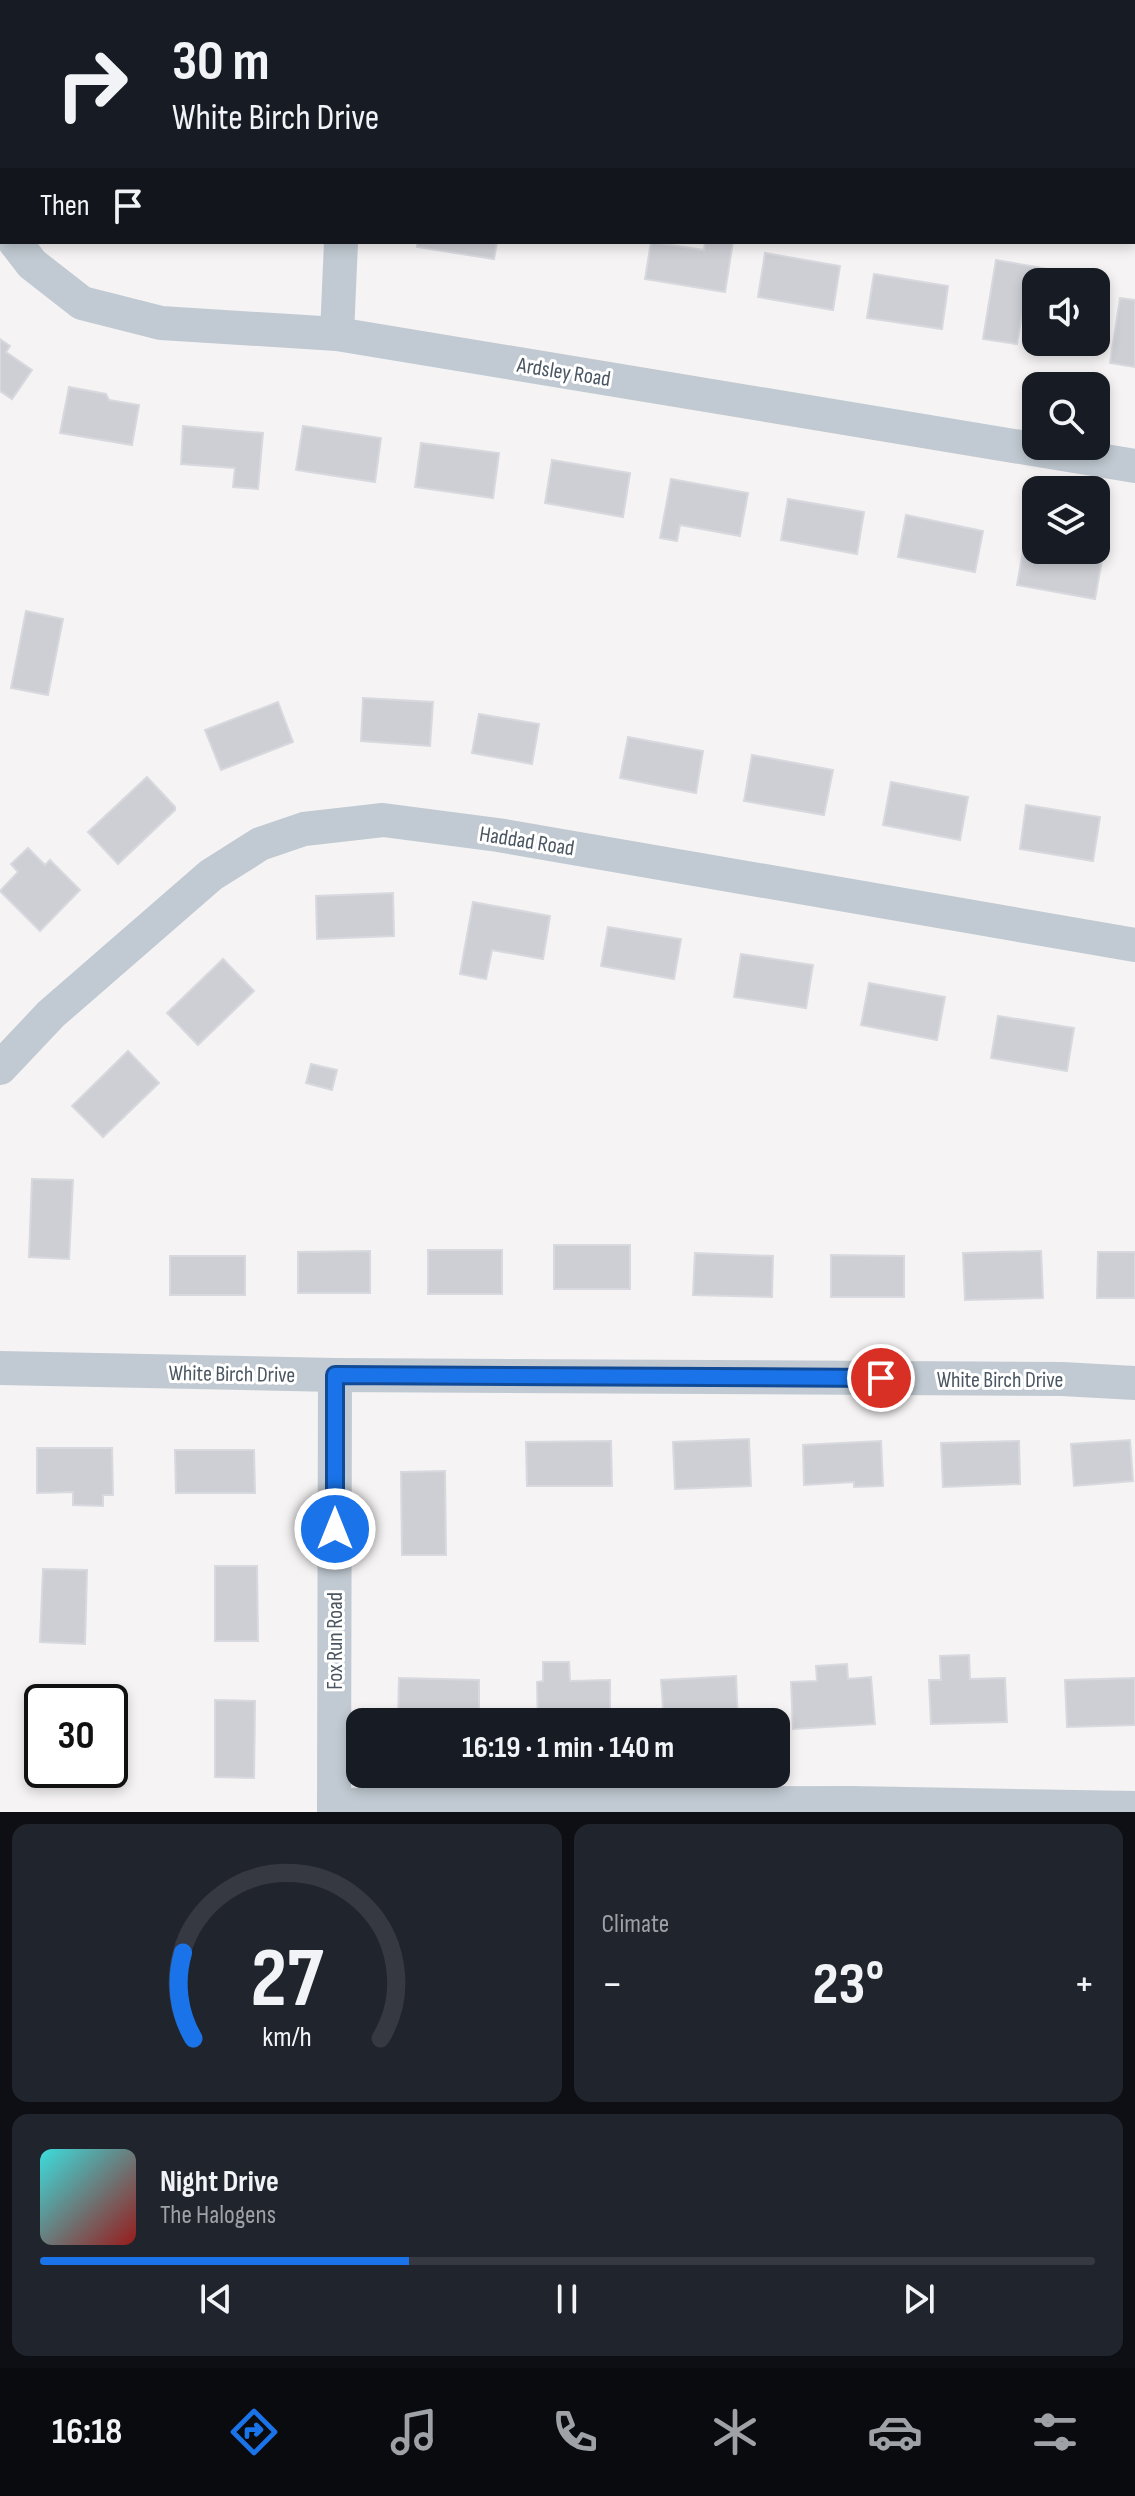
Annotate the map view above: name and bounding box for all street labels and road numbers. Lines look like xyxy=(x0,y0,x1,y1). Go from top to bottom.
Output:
street label: Ardsley Road xyxy=(514,352,612,393)
street label: Haddad Road xyxy=(477,821,576,862)
street label: White Birch Drive xyxy=(168,1360,296,1389)
street label: White Birch Drive xyxy=(937,1367,1063,1394)
street label: Fox Run Road xyxy=(322,1592,349,1690)

